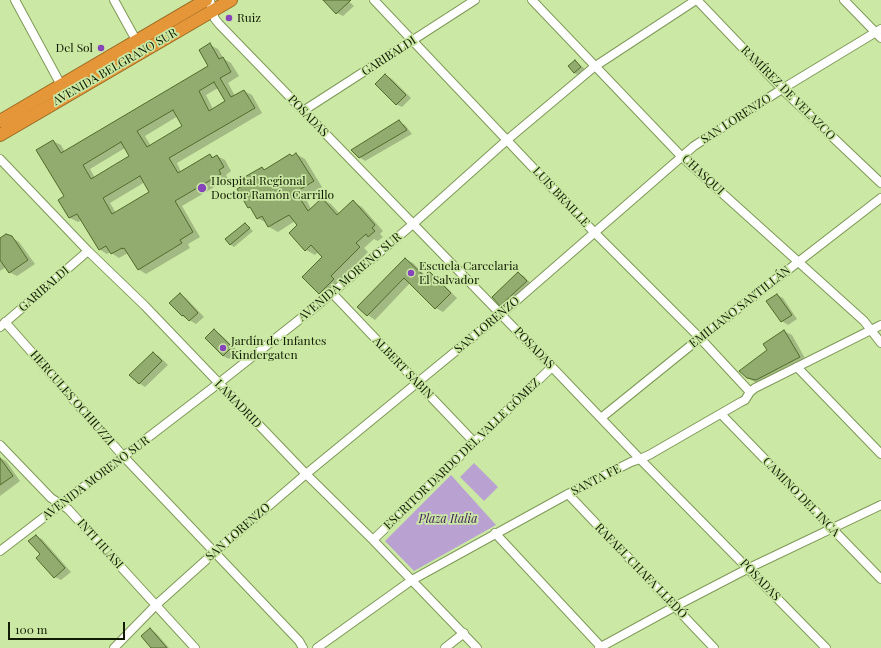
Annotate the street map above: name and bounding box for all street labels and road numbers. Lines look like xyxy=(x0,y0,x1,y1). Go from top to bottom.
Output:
street label: AVENIDA BELGRANO SUR xyxy=(50,25,180,109)
street label: GARIBALDI xyxy=(359,33,419,79)
street label: RAMÍREZ DE VELAZCO xyxy=(738,43,838,143)
street label: SAN LORENZO xyxy=(698,91,774,147)
street label: POSADAS xyxy=(285,92,331,140)
street label: CHASQUI xyxy=(679,152,727,198)
street label: LUIS BRAILLE xyxy=(530,164,592,230)
street label: AVENIDA MORENO SUR xyxy=(295,230,405,324)
street label: GARIBALDI xyxy=(16,263,72,315)
street label: EMILIANO SANTILLÁN xyxy=(687,263,793,351)
street label: SAN LORENZO xyxy=(451,294,523,356)
street label: POSADAS xyxy=(511,324,557,372)
street label: ALBERT SABIN xyxy=(370,334,436,402)
street label: HERCULES OCHIUZZI xyxy=(27,348,117,448)
street label: ESCRITOR DARDO DEL VALLE GÓMEZ xyxy=(381,375,543,533)
street label: LAMADRID xyxy=(212,377,264,431)
street label: AVENIDA MORENO SUR xyxy=(40,433,152,523)
street label: CAMINO DEL INCA xyxy=(760,454,842,540)
street label: SANTA FE xyxy=(569,461,623,499)
street label: SAN LORENZO xyxy=(203,500,273,564)
street label: INTI HUASI xyxy=(74,516,126,572)
street label: RAFAEL CHAFA LLEDÓ xyxy=(592,520,690,622)
street label: POSADAS xyxy=(737,556,783,604)

